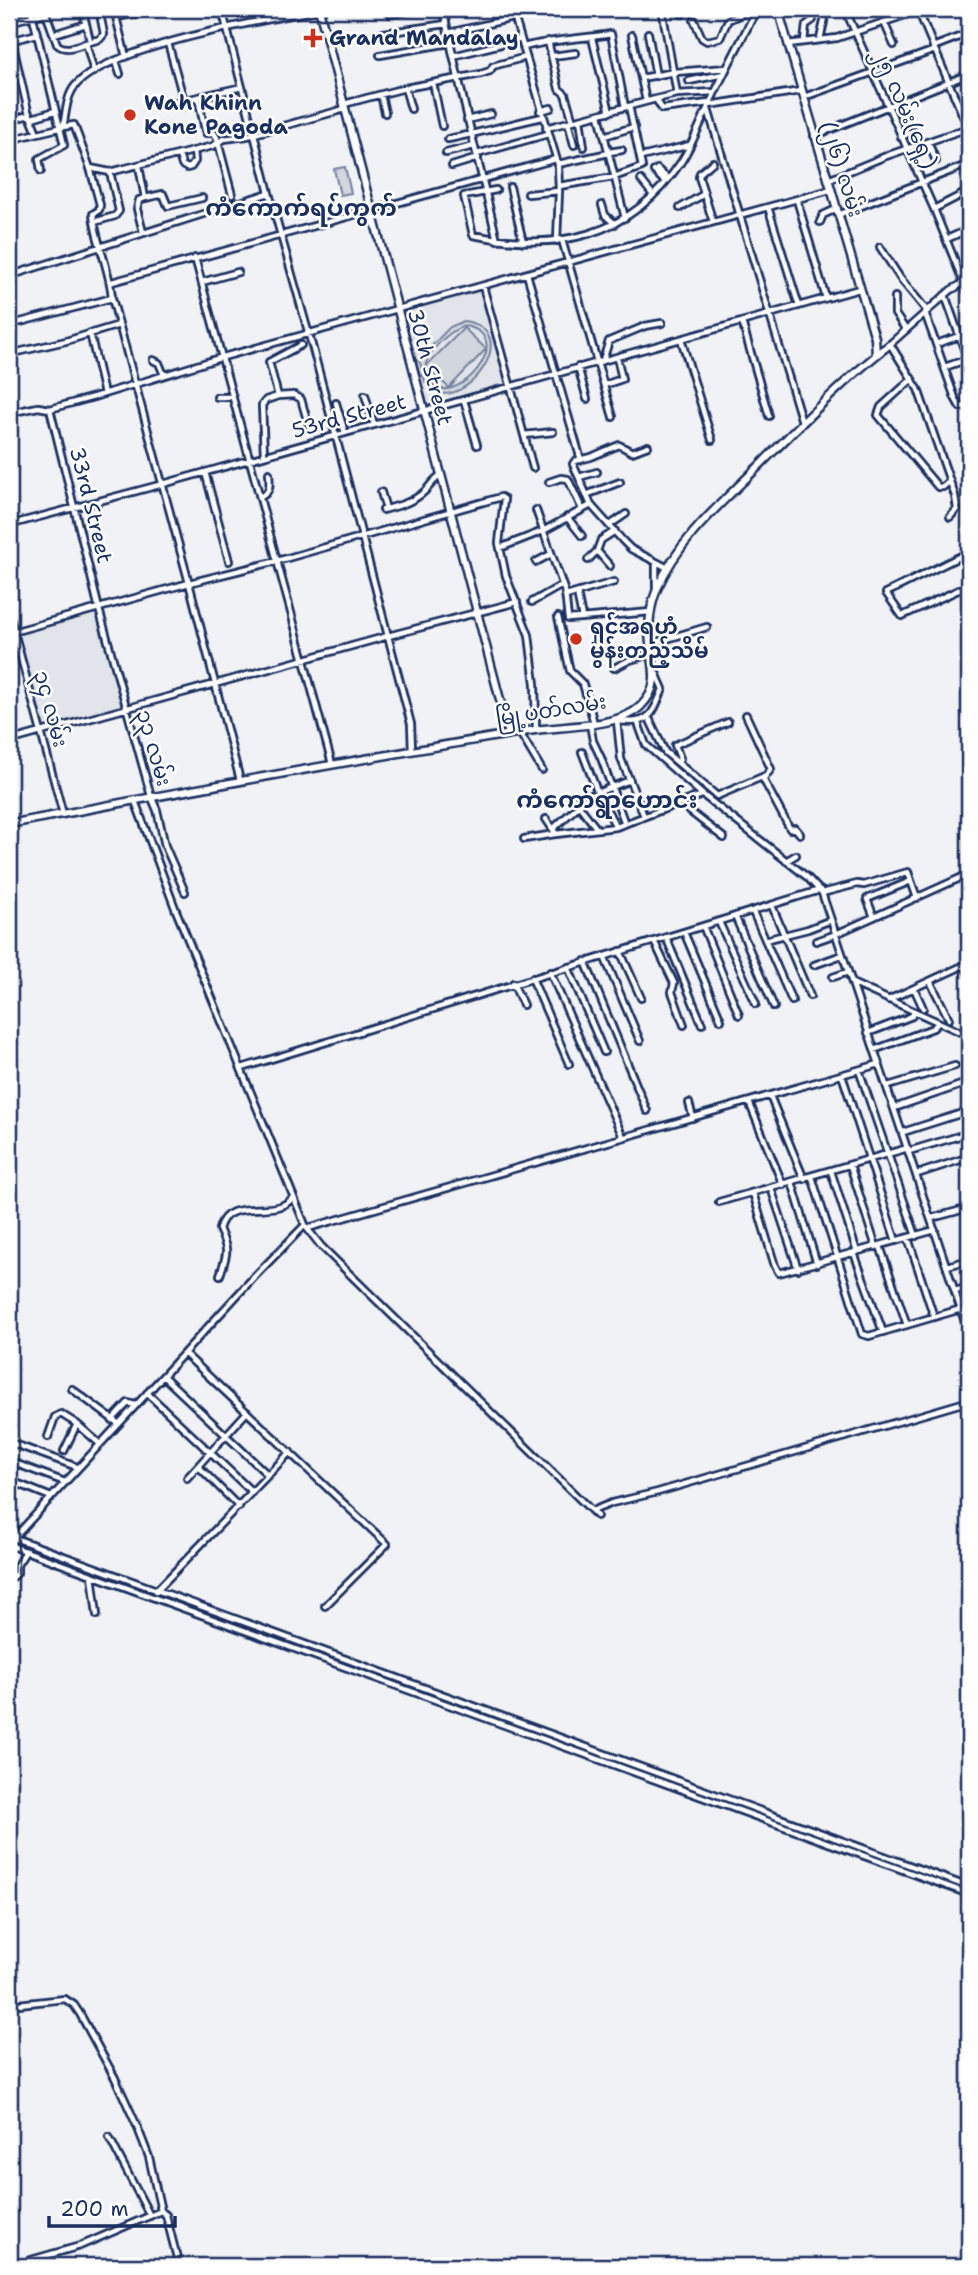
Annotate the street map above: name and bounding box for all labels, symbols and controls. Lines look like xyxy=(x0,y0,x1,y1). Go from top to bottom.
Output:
place label: Grand Mandalay xyxy=(329,24,519,52)
marker: Grand Mandalay xyxy=(303,28,323,48)
street label: ၂၅ လမ်း(ရှေ့) xyxy=(863,42,946,174)
place label: Wah Khinn Kone Pagoda xyxy=(144,89,289,141)
marker: Wah Khinn Kone Pagoda xyxy=(122,107,138,123)
street label: (၂၆) လမ်း xyxy=(811,117,872,221)
district label: ကံကောက်ရပ်ကွက် xyxy=(205,192,397,227)
street label: 30th Street xyxy=(401,305,459,429)
street label: 53rd Street xyxy=(289,387,409,445)
street label: 33rd Street xyxy=(63,444,119,566)
place label: ရှင်အရဟံ မွန်းတည့်သိမ် xyxy=(590,611,709,668)
marker: ရှင်အရဟံ မွန်းတည့်သိမ် xyxy=(568,631,584,647)
street label: ၃၄ လမ်း xyxy=(24,667,77,751)
street label: မြို့ပတ်လမ်း xyxy=(493,685,609,736)
street label: ၃၃ လမ်း xyxy=(127,706,180,790)
district label: ကံကော်ရွာဟောင်း xyxy=(516,784,698,819)
scale bar xyxy=(49,2184,175,2228)
text: 200 m xyxy=(60,2195,129,2223)

